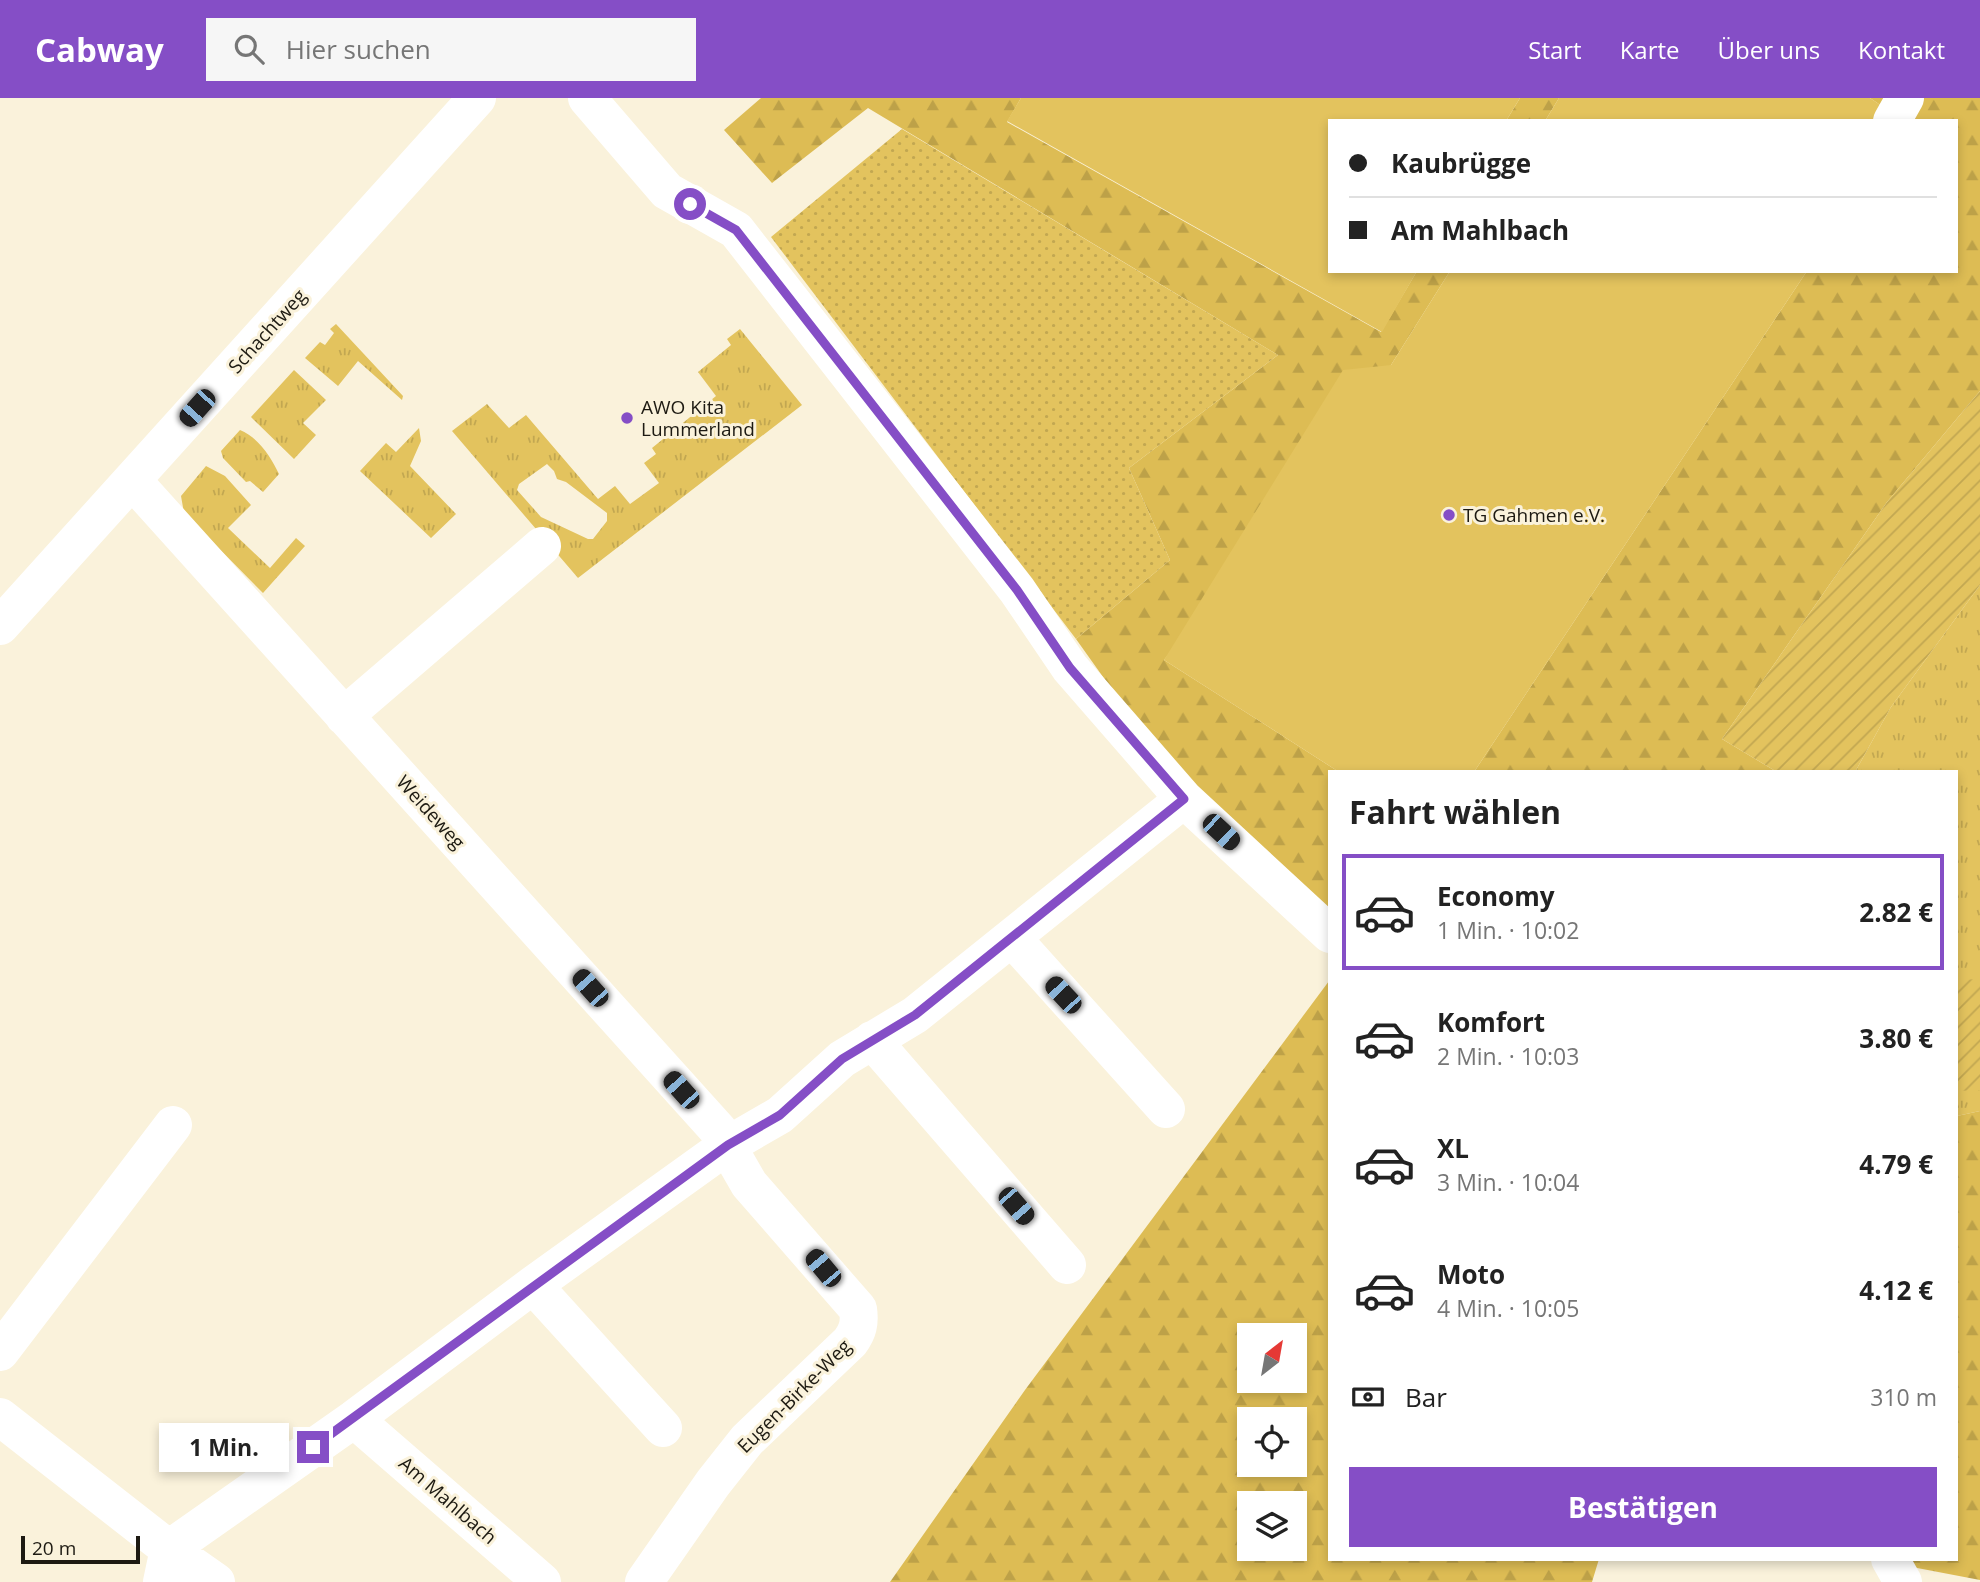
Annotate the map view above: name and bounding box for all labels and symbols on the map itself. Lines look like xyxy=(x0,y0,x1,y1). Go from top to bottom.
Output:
route start xyxy=(674,188,706,220)
street label: Schachtweg xyxy=(222,283,312,379)
car xyxy=(176,385,219,431)
place label: AWO Kita Lummerland xyxy=(641,394,755,442)
marker: AWO Kita Lummerland xyxy=(619,410,635,426)
place label: TG Gahmen e.V. xyxy=(1463,502,1605,528)
marker: TG Gahmen e.V. xyxy=(1441,507,1457,523)
street label: Weideweg xyxy=(391,769,471,855)
car xyxy=(1199,810,1244,854)
car xyxy=(569,965,612,1011)
car xyxy=(1041,972,1086,1018)
car xyxy=(660,1067,703,1113)
car xyxy=(995,1183,1038,1229)
car xyxy=(802,1245,845,1291)
north arrow xyxy=(1237,1323,1307,1393)
street label: Eugen-Birke-Weg xyxy=(731,1333,857,1459)
callout: 1 Min. xyxy=(159,1422,288,1472)
route end xyxy=(297,1431,329,1463)
street label: Am Mahlbach xyxy=(394,1450,502,1550)
scale bar xyxy=(21,1533,140,1565)

